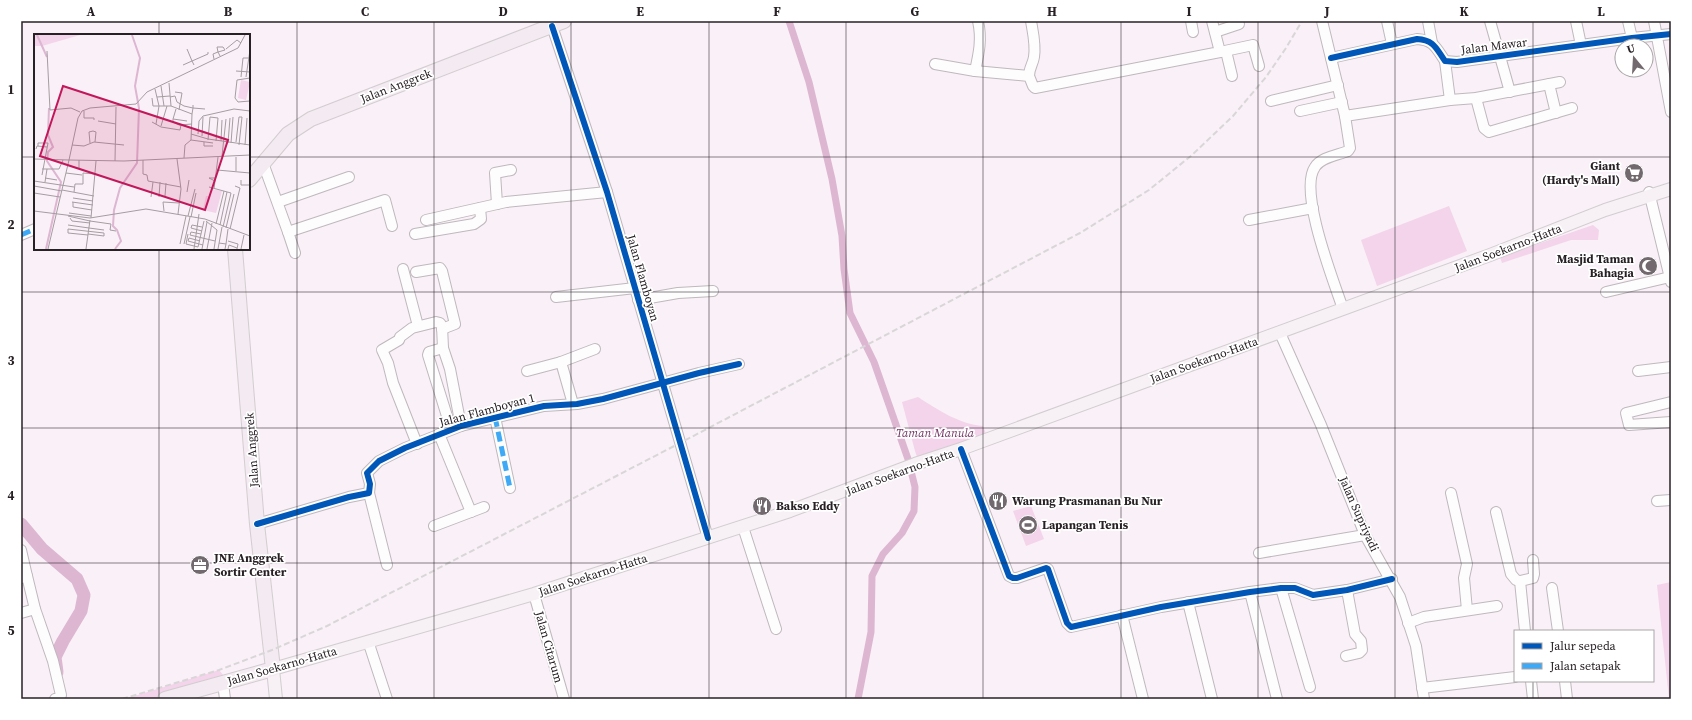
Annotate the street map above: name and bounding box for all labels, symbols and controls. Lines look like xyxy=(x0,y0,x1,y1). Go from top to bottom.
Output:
text: A xyxy=(87,3,96,20)
text: B xyxy=(224,3,233,20)
text: C xyxy=(361,3,369,20)
text: D xyxy=(498,3,508,20)
text: E xyxy=(636,3,644,20)
text: F xyxy=(773,3,781,20)
text: G xyxy=(911,3,920,20)
text: H xyxy=(1047,3,1057,20)
text: I xyxy=(1186,3,1192,20)
text: J xyxy=(1323,3,1330,20)
text: K xyxy=(1459,3,1469,20)
text: L xyxy=(1597,3,1605,20)
inset map xyxy=(34,34,250,250)
street label: Jalan Mawar xyxy=(1459,34,1528,58)
north arrow xyxy=(1614,38,1654,78)
text: U xyxy=(1625,41,1637,57)
street label: Jalan Anggrek xyxy=(357,65,434,107)
text: 1 xyxy=(7,81,15,98)
place label: Giant (Hardy's Mall) xyxy=(1542,158,1621,188)
supermarket icon: Giant (Hardy's Mall) xyxy=(1623,162,1645,184)
text: 2 xyxy=(7,216,15,233)
street label: Jalan Soekarno-Hatta xyxy=(1451,220,1565,276)
street label: Jalan Flamboyan xyxy=(623,232,663,323)
place label: Masjid Taman Bahagia xyxy=(1557,251,1635,281)
mosque icon: Masjid Taman Bahagia xyxy=(1637,255,1659,277)
street label: Jalan Soekarno-Hatta xyxy=(1147,333,1261,387)
text: 3 xyxy=(7,352,15,369)
street label: Jalan Flamboyan 1 xyxy=(436,390,537,431)
street label: Jalan Anggrek xyxy=(241,412,263,489)
park label: Taman Manula xyxy=(896,425,975,441)
street label: Jalan Soekarno-Hatta xyxy=(843,445,957,499)
street label: Jalan Supriyadi xyxy=(1335,473,1383,554)
text: 4 xyxy=(7,487,15,504)
restaurant icon: Warung Prasmanan Bu Nur xyxy=(987,490,1009,512)
place label: Warung Prasmanan Bu Nur xyxy=(1012,493,1163,509)
restaurant icon: Bakso Eddy xyxy=(751,495,773,517)
place label: Bakso Eddy xyxy=(776,498,840,514)
sports icon: Lapangan Tenis xyxy=(1017,514,1039,536)
place label: Lapangan Tenis xyxy=(1042,517,1129,533)
place label: JNE Anggrek Sortir Center xyxy=(213,550,287,580)
street label: Jalan Soekarno-Hatta xyxy=(536,550,650,600)
office icon: JNE Anggrek Sortir Center xyxy=(189,554,211,576)
street label: Jalan Citarum xyxy=(531,608,567,685)
text: 5 xyxy=(7,622,15,639)
legend xyxy=(1514,630,1654,682)
text: Jalur sepeda xyxy=(1549,638,1617,654)
street label: Jalan Soekarno-Hatta xyxy=(224,642,340,690)
text: Jalan setapak xyxy=(1549,658,1621,674)

